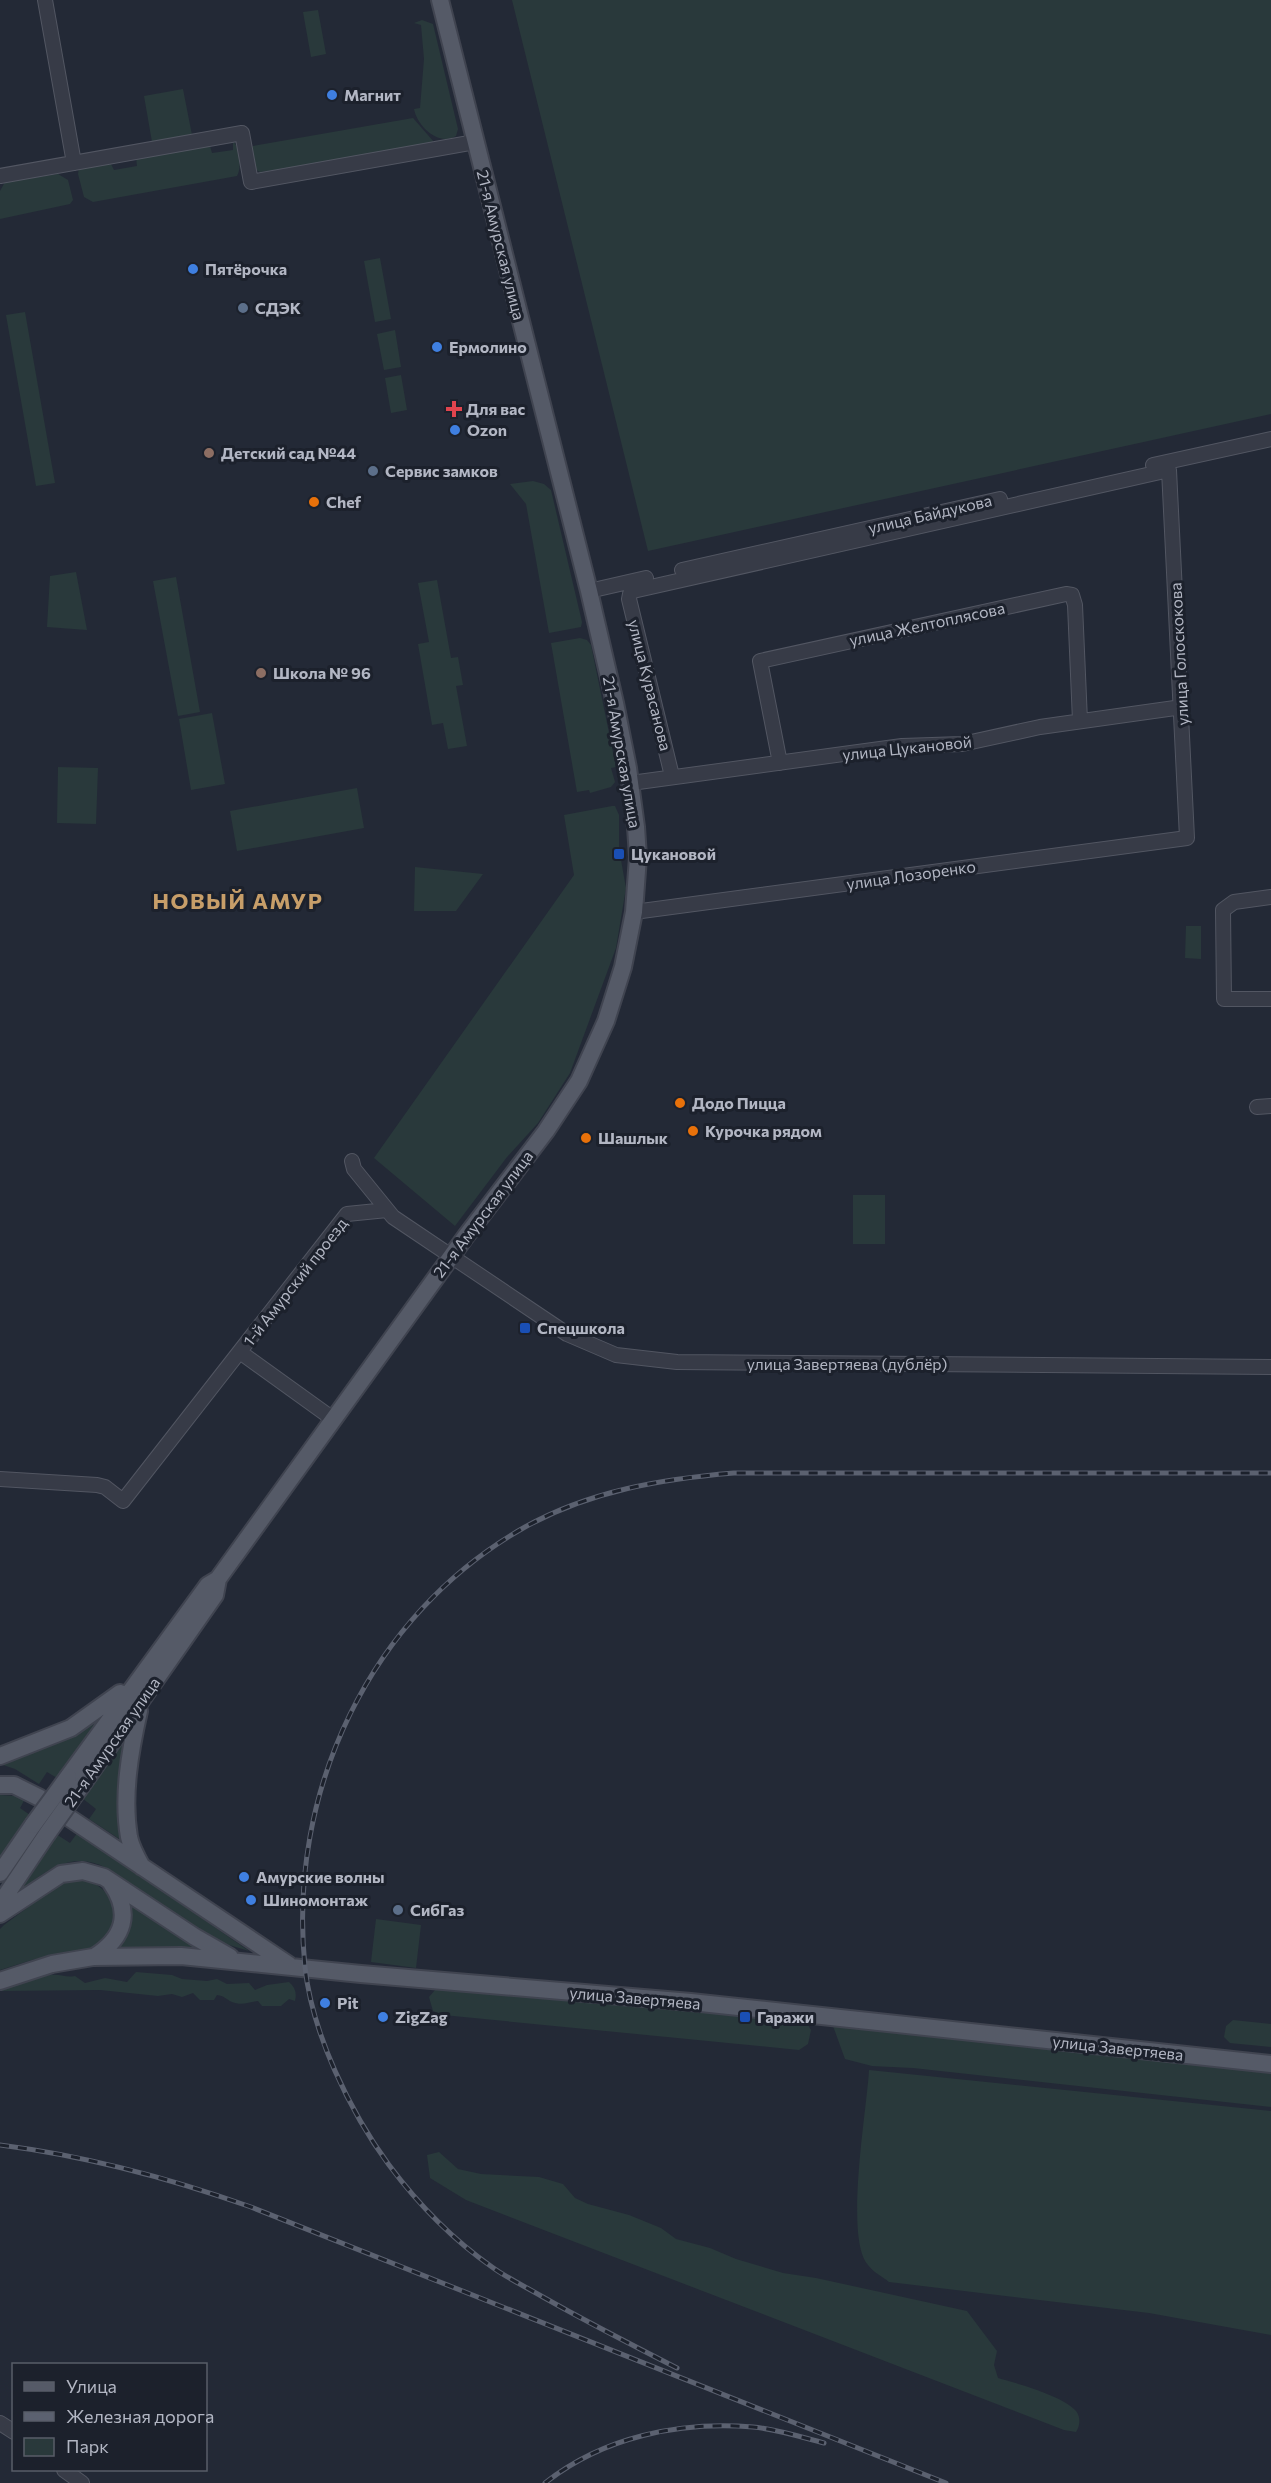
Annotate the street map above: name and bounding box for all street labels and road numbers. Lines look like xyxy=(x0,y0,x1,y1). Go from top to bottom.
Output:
street label: 21-я Амурская улица xyxy=(474,168,529,322)
street label: улица Байдукова xyxy=(866,490,994,537)
street label: улица Голоскокова xyxy=(1165,582,1192,726)
street label: улица Желтоплясова xyxy=(847,598,1006,649)
street label: улица Курасанова xyxy=(625,617,676,752)
street label: 21-я Амурская улица xyxy=(600,674,645,829)
street label: улица Цукановой xyxy=(841,731,973,764)
street label: улица Лозоренко xyxy=(845,856,977,893)
street label: 21-я Амурская улица xyxy=(429,1147,537,1281)
street label: 1-й Амурский проезд xyxy=(239,1213,351,1350)
street label: улица Завертяева (дублёр) xyxy=(747,1354,947,1373)
street label: 21-я Амурская улица xyxy=(60,1673,164,1810)
street label: улица Завертяева xyxy=(569,1982,701,2013)
street label: улица Завертяева xyxy=(1052,2031,1184,2064)

